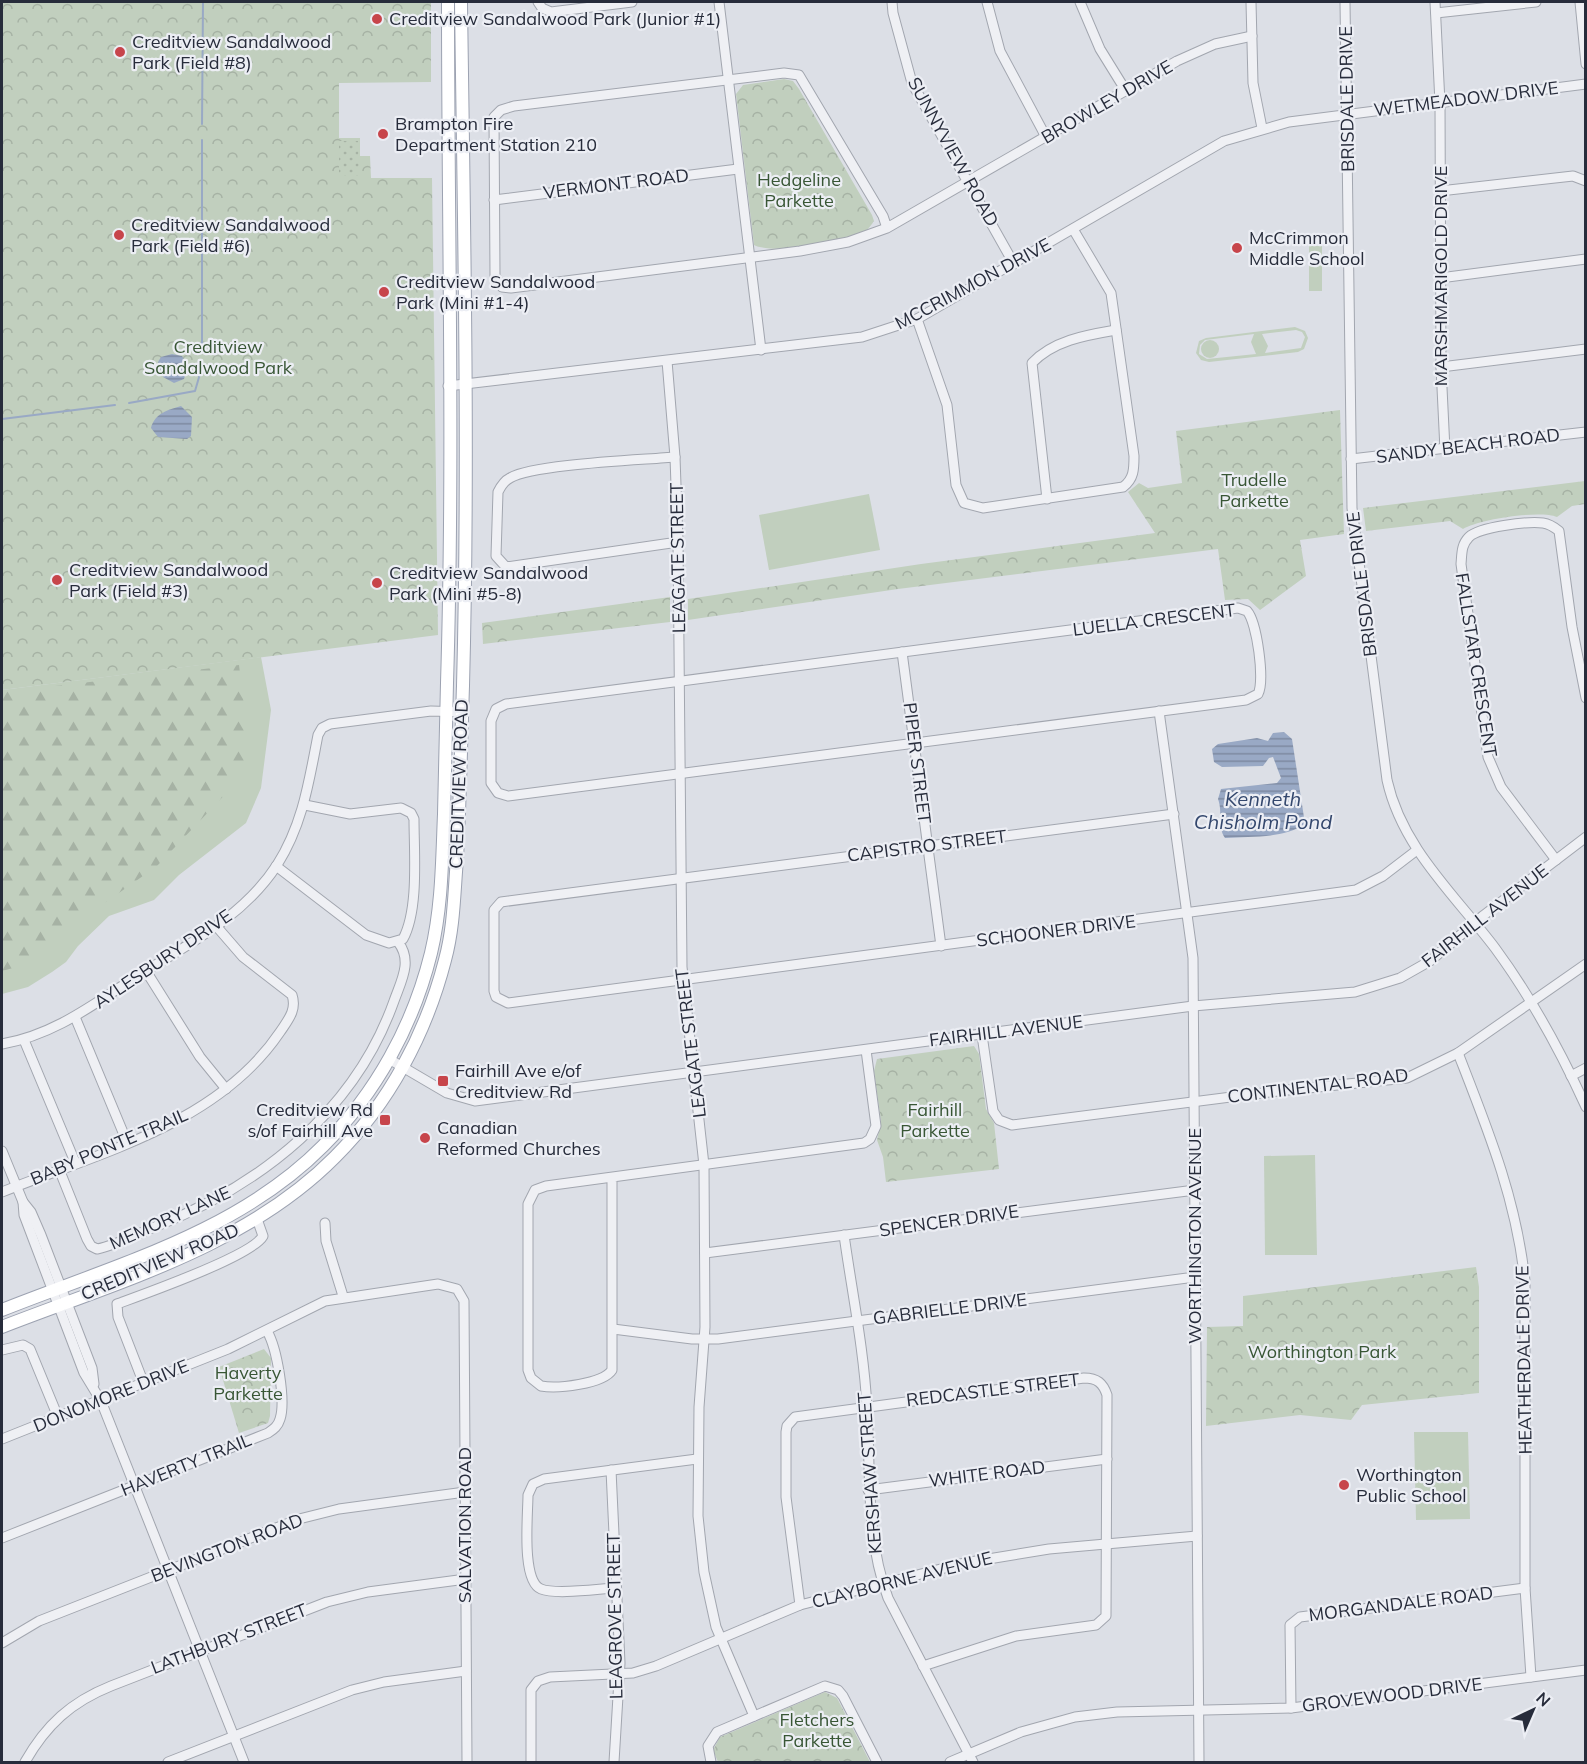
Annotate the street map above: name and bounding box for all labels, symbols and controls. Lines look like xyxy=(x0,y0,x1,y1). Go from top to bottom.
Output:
place label: Creditview Sandalwood Park (Junior #1) xyxy=(389,7,721,30)
marker: Creditview Sandalwood Park (Junior #1) xyxy=(370,12,384,26)
street label: BRISDALE DRIVE xyxy=(1334,26,1359,172)
place label: Creditview Sandalwood Park (Field #8) xyxy=(132,30,331,74)
marker: Creditview Sandalwood Park (Field #8) xyxy=(113,45,127,59)
street label: BROWLEY DRIVE xyxy=(1037,55,1177,148)
street label: SUNNYVIEW ROAD xyxy=(903,73,1004,231)
street label: WETMEADOW DRIVE xyxy=(1372,76,1560,121)
place label: Brampton Fire Department Station 210 xyxy=(395,112,597,156)
marker: Brampton Fire Department Station 210 xyxy=(376,127,390,141)
street label: VERMONT ROAD xyxy=(542,163,690,204)
street label: MARSHMARIGOLD DRIVE xyxy=(1429,166,1452,386)
park label: Hedgeline Parkette xyxy=(757,168,841,212)
place label: Creditview Sandalwood Park (Field #6) xyxy=(131,213,330,257)
place label: McCrimmon Middle School xyxy=(1249,226,1365,270)
marker: Creditview Sandalwood Park (Field #6) xyxy=(112,228,126,242)
street label: MCCRIMMON DRIVE xyxy=(891,233,1055,334)
marker: McCrimmon Middle School xyxy=(1230,241,1244,255)
place label: Creditview Sandalwood Park (Mini #1-4) xyxy=(396,270,595,314)
marker: Creditview Sandalwood Park (Mini #1-4) xyxy=(377,285,391,299)
park label: Creditview Sandalwood Park xyxy=(144,335,293,379)
street label: SANDY BEACH ROAD xyxy=(1375,423,1561,468)
park label: Trudelle Parkette xyxy=(1219,468,1289,512)
street label: LEAGATE STREET xyxy=(665,483,690,633)
street label: BRISDALE DRIVE xyxy=(1341,510,1382,658)
place label: Creditview Sandalwood Park (Field #3) xyxy=(69,558,268,602)
place label: Creditview Sandalwood Park (Mini #5-8) xyxy=(389,561,588,605)
street label: FALLSTAR CRESCENT xyxy=(1451,571,1502,759)
marker: Creditview Sandalwood Park (Field #3) xyxy=(50,573,64,587)
marker: Creditview Sandalwood Park (Mini #5-8) xyxy=(370,576,384,590)
street label: LUELLA CRESCENT xyxy=(1071,598,1237,641)
street label: CREDITVIEW ROAD xyxy=(444,699,473,869)
street label: PIPER STREET xyxy=(899,701,936,825)
water label: Kenneth Chisholm Pond xyxy=(1194,786,1332,834)
street label: CAPISTRO STREET xyxy=(846,824,1008,867)
street label: FAIRHILL AVENUE xyxy=(1417,859,1553,972)
street label: AYLESBURY DRIVE xyxy=(89,904,236,1013)
street label: SCHOONER DRIVE xyxy=(975,909,1137,952)
street label: LEAGATE STREET xyxy=(670,967,711,1119)
street label: FAIRHILL AVENUE xyxy=(928,1010,1084,1051)
place label: Fairhill Ave e/of Creditview Rd xyxy=(455,1059,582,1103)
street label: CONTINENTAL ROAD xyxy=(1226,1063,1410,1108)
marker: Fairhill Ave e/of Creditview Rd xyxy=(436,1074,450,1088)
place label: Creditview Rd s/of Fairhill Ave xyxy=(248,1098,373,1142)
park label: Fairhill Parkette xyxy=(900,1098,970,1142)
street label: BABY PONTE TRAIL xyxy=(27,1103,191,1190)
marker: Creditview Rd s/of Fairhill Ave xyxy=(378,1113,392,1127)
place label: Canadian Reformed Churches xyxy=(437,1116,601,1160)
street label: WORTHINGTON AVENUE xyxy=(1183,1128,1206,1344)
marker: Canadian Reformed Churches xyxy=(418,1131,432,1145)
street label: MEMORY LANE xyxy=(106,1181,234,1254)
street label: SPENCER DRIVE xyxy=(878,1199,1020,1242)
street label: CREDITVIEW ROAD xyxy=(77,1218,242,1305)
street label: HEATHERDALE DRIVE xyxy=(1510,1265,1537,1455)
street label: GABRIELLE DRIVE xyxy=(872,1288,1028,1329)
park label: Worthington Park xyxy=(1248,1340,1397,1363)
street label: DONOMORE DRIVE xyxy=(30,1354,192,1437)
park label: Haverty Parkette xyxy=(213,1361,283,1405)
street label: REDCASTLE STREET xyxy=(905,1367,1081,1412)
street label: KERSHAW STREET xyxy=(852,1391,887,1555)
street label: HAVERTY TRAIL xyxy=(117,1428,255,1501)
street label: SALVATION ROAD xyxy=(453,1447,476,1603)
street label: WHITE ROAD xyxy=(927,1455,1047,1492)
place label: Worthington Public School xyxy=(1356,1463,1466,1507)
marker: Worthington Public School xyxy=(1337,1478,1351,1492)
street label: BEVINGTON ROAD xyxy=(147,1508,306,1587)
street label: LEAGROVE STREET xyxy=(602,1533,627,1699)
street label: CLAYBORNE AVENUE xyxy=(809,1546,994,1613)
street label: MORGANDALE ROAD xyxy=(1307,1581,1495,1626)
street label: LATHBURY STREET xyxy=(147,1598,310,1679)
street label: GROVEWOOD DRIVE xyxy=(1300,1672,1483,1717)
north arrow xyxy=(1503,1680,1563,1740)
text: N xyxy=(1532,1688,1555,1711)
park label: Fletchers Parkette xyxy=(779,1708,855,1752)

